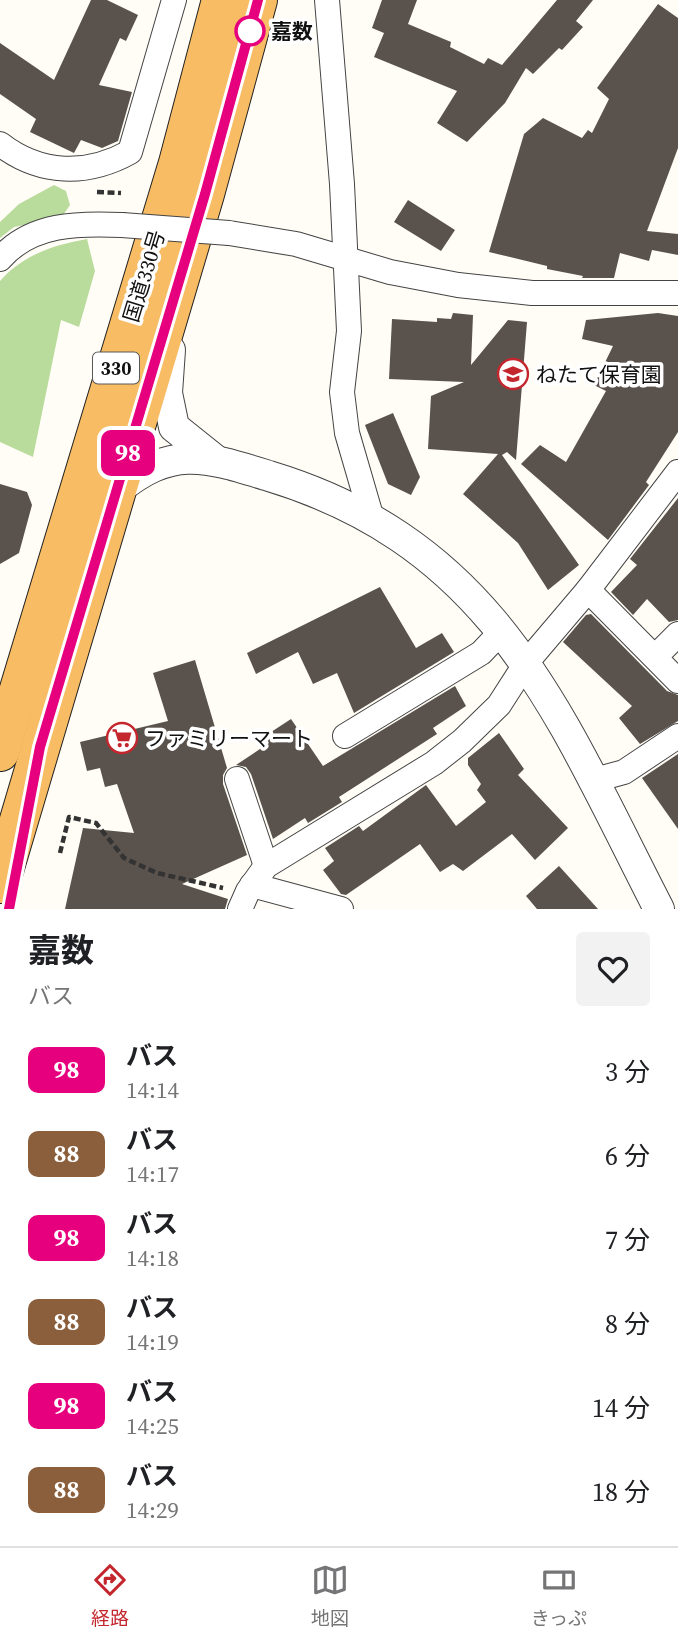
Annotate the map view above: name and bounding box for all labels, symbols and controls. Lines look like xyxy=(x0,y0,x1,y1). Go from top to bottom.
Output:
marker: 嘉数 xyxy=(235,16,265,46)
place label: 嘉数 xyxy=(271,17,313,46)
street label: 国道330号 xyxy=(116,227,172,325)
road number: 330 xyxy=(93,352,139,384)
school or university icon: ねたて保育園 xyxy=(496,357,530,391)
place label: ねたて保育園 xyxy=(536,360,662,389)
line badge: 98 xyxy=(96,430,160,476)
text: 98 xyxy=(115,436,141,469)
supermarket icon: ファミリーマート xyxy=(105,721,139,755)
place label: ファミリーマート xyxy=(145,724,313,753)
text: 嘉数 xyxy=(28,928,94,973)
button: heart xyxy=(576,932,650,1006)
text: バス xyxy=(28,980,74,1012)
text: バス xyxy=(126,1038,178,1074)
text: 98 xyxy=(53,1053,80,1086)
text: 3 分 xyxy=(605,1054,650,1090)
text: 14:14 xyxy=(126,1074,179,1106)
text: バス xyxy=(126,1122,178,1158)
text: 88 xyxy=(53,1137,80,1170)
text: 6 分 xyxy=(605,1138,650,1174)
text: 14:17 xyxy=(126,1158,179,1190)
text: バス xyxy=(126,1206,178,1242)
text: 98 xyxy=(53,1221,80,1254)
text: 7 分 xyxy=(605,1222,650,1258)
text: 14:18 xyxy=(126,1242,179,1274)
text: バス xyxy=(126,1290,178,1326)
text: 88 xyxy=(53,1305,80,1338)
text: 8 分 xyxy=(605,1306,650,1342)
text: 14:19 xyxy=(126,1326,179,1358)
text: バス xyxy=(126,1374,178,1410)
text: 98 xyxy=(53,1389,80,1422)
text: 14 分 xyxy=(592,1390,650,1426)
text: 14:25 xyxy=(126,1410,179,1442)
text: バス xyxy=(126,1458,178,1494)
text: 88 xyxy=(53,1473,80,1506)
text: 18 分 xyxy=(592,1474,650,1510)
text: 14:29 xyxy=(126,1494,179,1526)
tab: 経路 xyxy=(91,1561,129,1631)
tab: 地図 xyxy=(311,1561,349,1631)
tab: きっぷ xyxy=(531,1561,587,1631)

